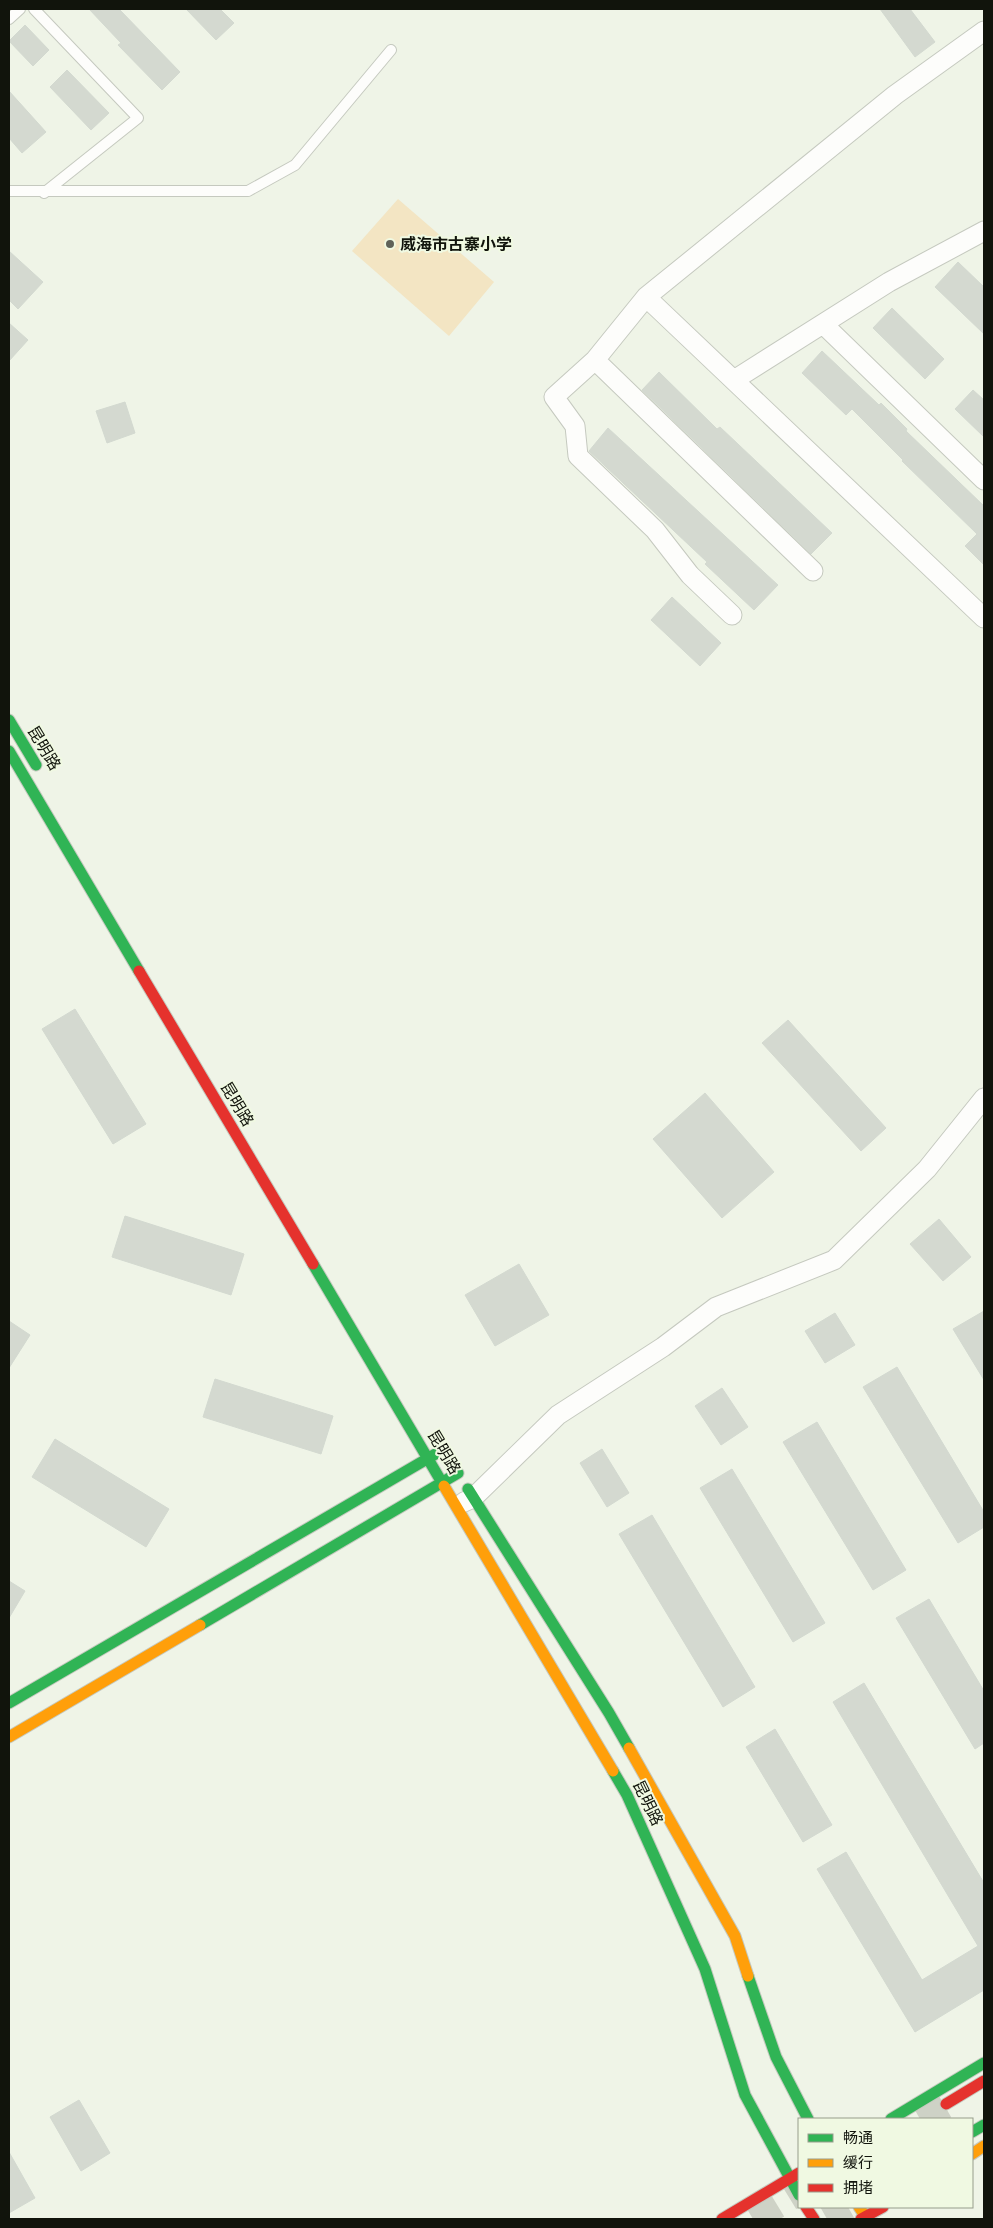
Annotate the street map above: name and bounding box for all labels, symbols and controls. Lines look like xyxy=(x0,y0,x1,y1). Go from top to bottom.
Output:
place label: 威海市古寨小学 xyxy=(400,235,512,254)
marker: 威海市古寨小学 xyxy=(384,238,396,250)
street label: 昆明路 xyxy=(23,723,65,773)
street label: 昆明路 xyxy=(216,1079,258,1129)
street label: 昆明路 xyxy=(423,1427,465,1477)
street label: 昆明路 xyxy=(629,1777,667,1829)
legend xyxy=(798,2118,973,2208)
text: 畅通 xyxy=(843,2129,873,2147)
text: 缓行 xyxy=(843,2154,873,2172)
text: 拥堵 xyxy=(843,2179,873,2197)

